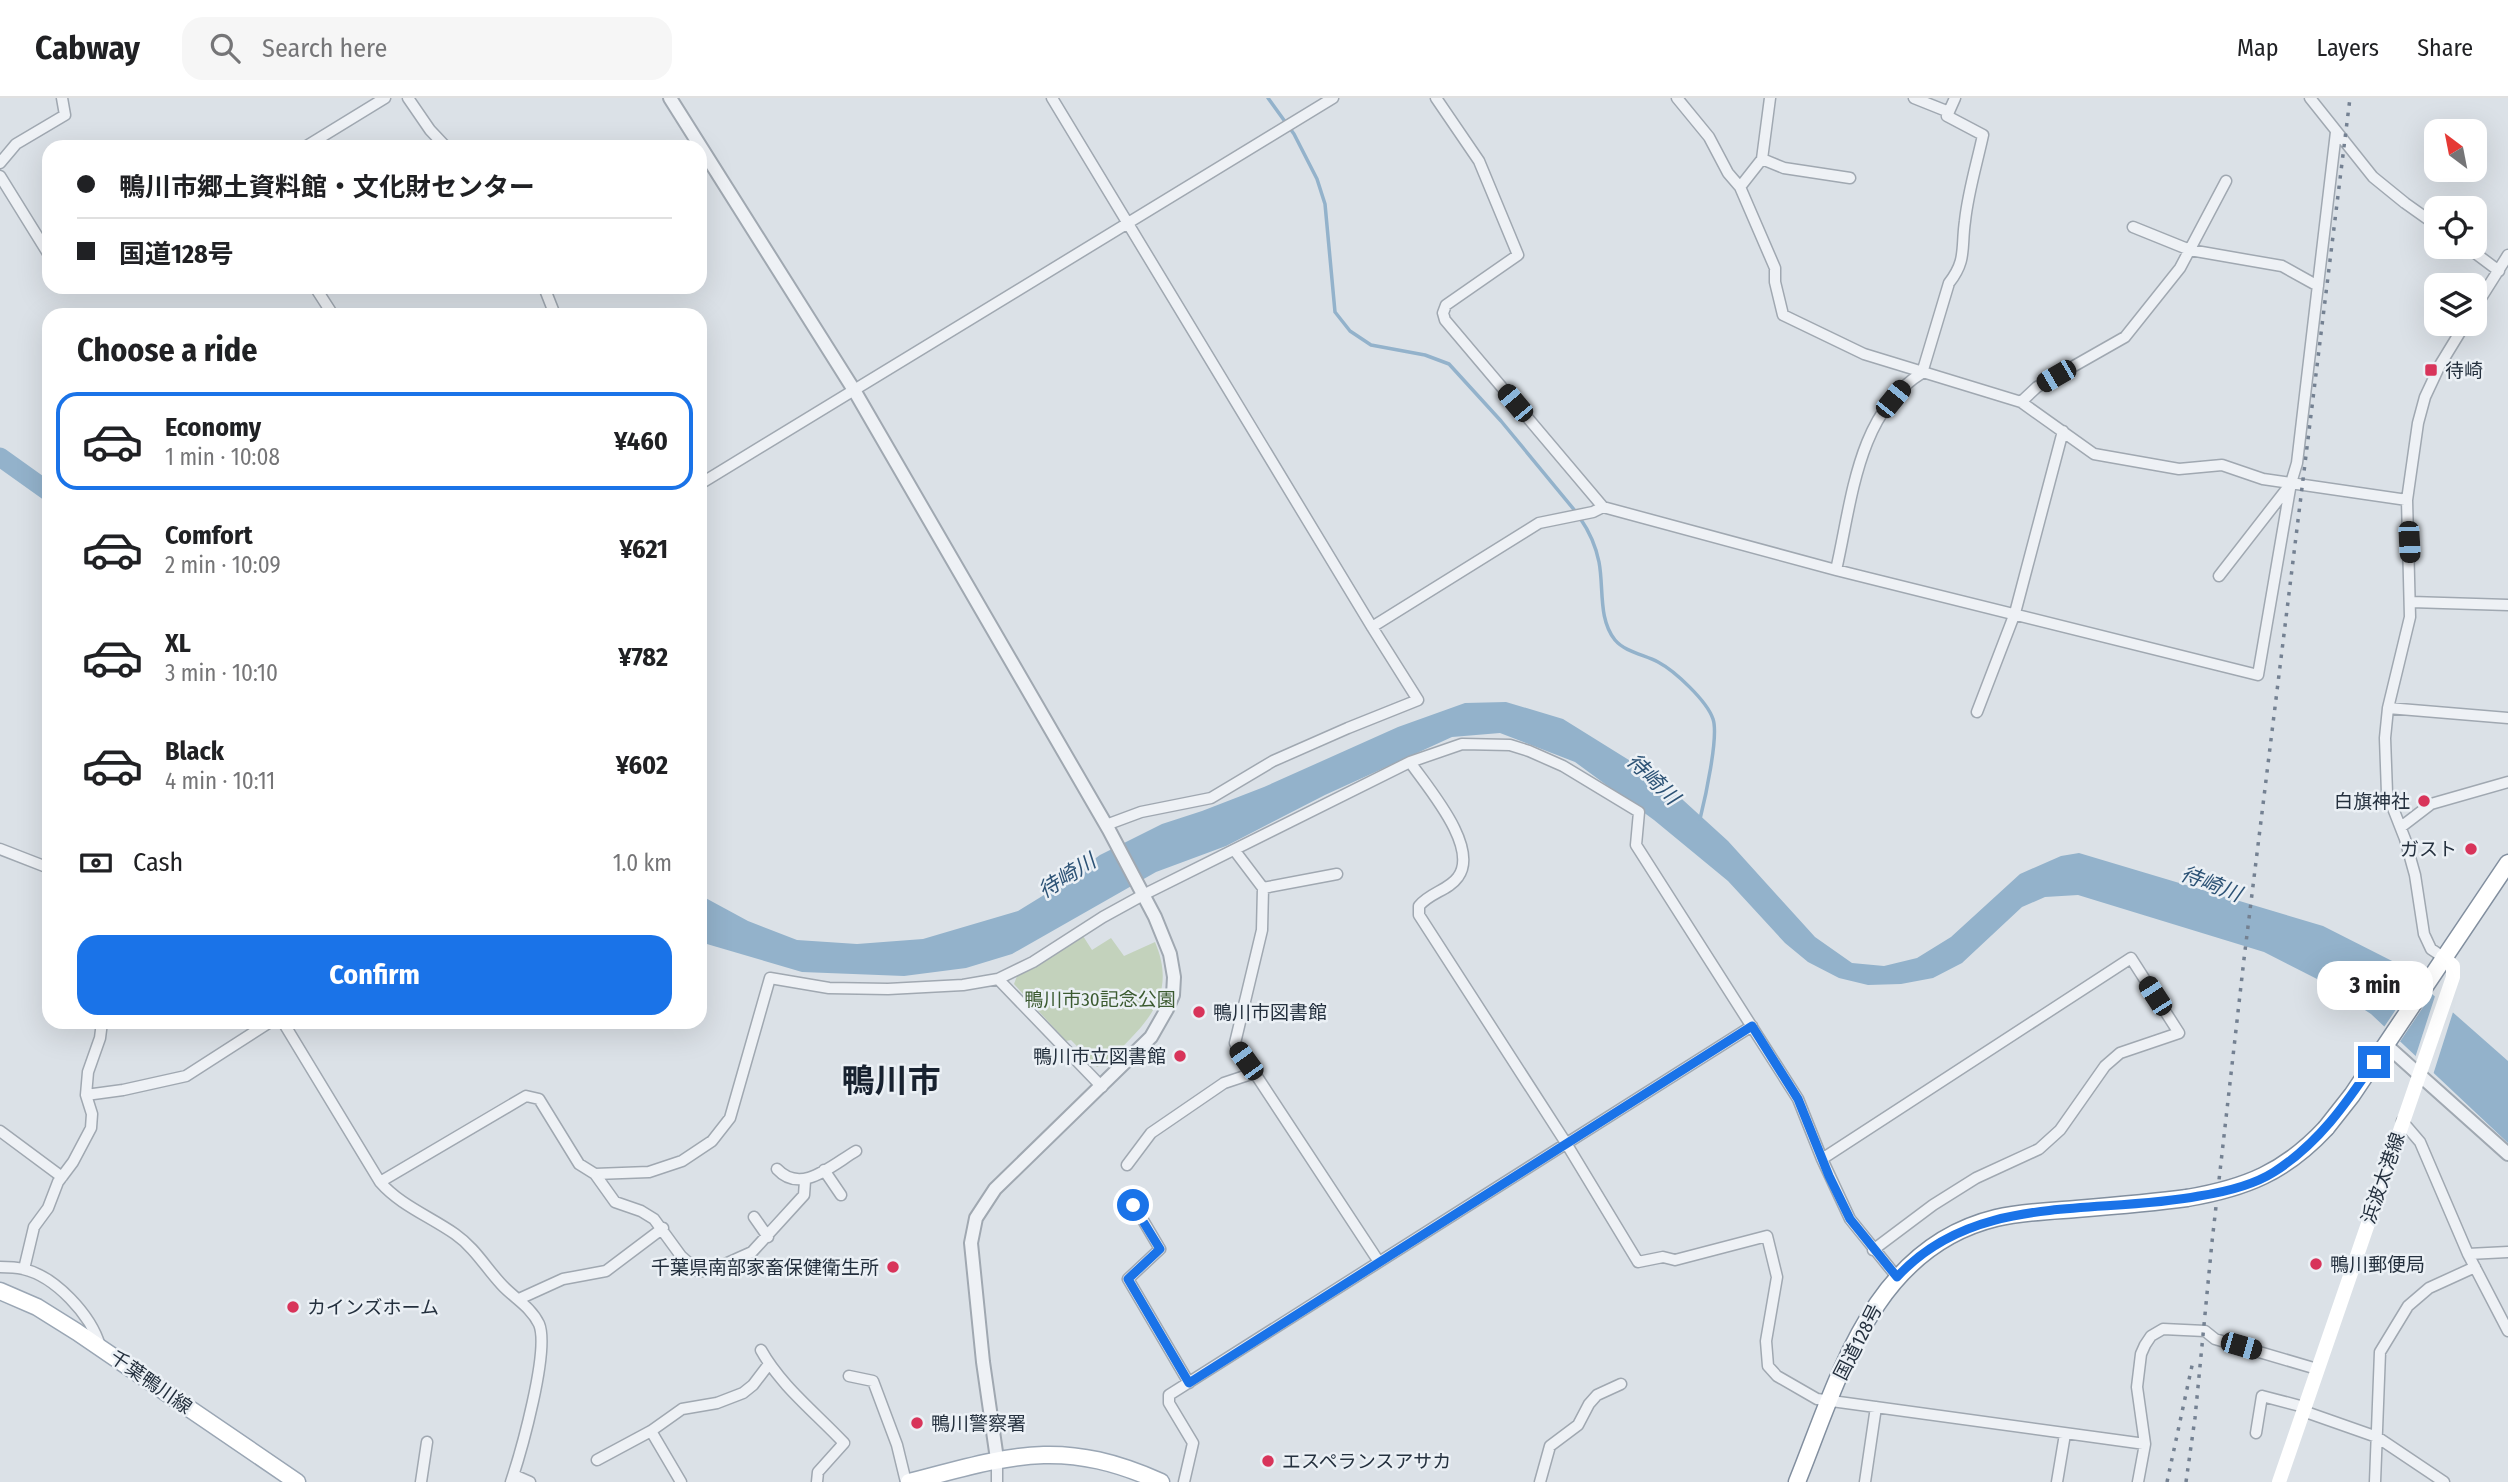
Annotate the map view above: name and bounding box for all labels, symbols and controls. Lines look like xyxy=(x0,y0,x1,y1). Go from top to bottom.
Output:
search box xyxy=(182,17,672,80)
text: Cabway xyxy=(35,28,140,68)
icon: search xyxy=(206,29,244,67)
text: Search here xyxy=(262,33,387,64)
text: Map xyxy=(2237,34,2279,62)
text: Layers xyxy=(2317,34,2379,62)
text: Share xyxy=(2417,34,2473,62)
north arrow xyxy=(2424,119,2487,182)
map controls xyxy=(2424,119,2487,336)
text: 鴨川市郷土資料館・文化財センター xyxy=(119,172,535,203)
button: locate xyxy=(2424,196,2487,259)
text: 国道128号 xyxy=(119,239,234,270)
button: layers xyxy=(2424,273,2487,336)
text: Choose a ride xyxy=(77,331,258,369)
car xyxy=(2033,356,2080,396)
place label: 待崎 xyxy=(2445,359,2483,382)
marker: 待崎 xyxy=(2423,362,2439,378)
car xyxy=(1872,376,1915,422)
car xyxy=(1494,380,1537,426)
icon: car xyxy=(81,410,144,473)
text: Economy xyxy=(165,412,261,443)
text: ¥460 xyxy=(614,426,668,457)
text: 1 min · 10:08 xyxy=(165,443,280,471)
icon: car xyxy=(81,518,144,581)
text: Comfort xyxy=(165,520,253,551)
car xyxy=(2398,520,2421,564)
text: ¥621 xyxy=(619,534,668,565)
text: 2 min · 10:09 xyxy=(165,551,281,579)
icon: car xyxy=(81,626,144,689)
text: XL xyxy=(165,628,191,659)
text: ¥782 xyxy=(618,642,668,673)
text: 3 min · 10:10 xyxy=(165,659,278,687)
icon: car xyxy=(81,734,144,797)
text: Black xyxy=(165,736,224,767)
water label: 待崎川 xyxy=(1621,748,1686,812)
text: ¥602 xyxy=(616,750,668,781)
text: 4 min · 10:11 xyxy=(165,767,275,795)
place label: 白旗神社 xyxy=(2334,790,2410,813)
marker: 白旗神社 xyxy=(2416,793,2432,809)
place label: ガスト xyxy=(2400,838,2457,861)
marker: ガスト xyxy=(2463,841,2479,857)
icon: cash xyxy=(77,844,115,882)
text: Cash xyxy=(133,847,183,878)
water label: 待崎川 xyxy=(1033,847,1102,904)
text: 1.0 km xyxy=(613,849,672,877)
water label: 待崎川 xyxy=(2177,861,2247,908)
button: Confirm xyxy=(77,935,672,1015)
callout: 3 min xyxy=(2316,960,2432,1010)
text: 3 min xyxy=(2349,971,2401,999)
car xyxy=(2135,973,2176,1019)
park label: 鴨川市30記念公園 xyxy=(1024,988,1176,1011)
place label: 鴨川市図書館 xyxy=(1213,1001,1327,1024)
marker: 鴨川市図書館 xyxy=(1191,1004,1207,1020)
car xyxy=(1226,1038,1267,1084)
place label: 鴨川市立図書館 xyxy=(1033,1045,1166,1068)
route end xyxy=(2358,1046,2390,1078)
marker: 鴨川市立図書館 xyxy=(1172,1048,1188,1064)
district label: 鴨川市 xyxy=(842,1061,941,1101)
street label: 浜波太港線 xyxy=(2357,1129,2409,1227)
route start xyxy=(1117,1189,1149,1221)
place label: 鴨川郵便局 xyxy=(2330,1253,2425,1276)
place label: 千葉県南部家畜保健衛生所 xyxy=(651,1256,879,1279)
marker: 鴨川郵便局 xyxy=(2308,1256,2324,1272)
marker: 千葉県南部家畜保健衛生所 xyxy=(885,1259,901,1275)
place label: カインズホーム xyxy=(307,1296,439,1319)
marker: カインズホーム xyxy=(285,1299,301,1315)
street label: 国道128号 xyxy=(1829,1300,1887,1384)
car xyxy=(2218,1330,2265,1362)
street label: 千葉鴨川線 xyxy=(105,1345,197,1419)
place label: 鴨川警察署 xyxy=(931,1412,1026,1435)
marker: 鴨川警察署 xyxy=(909,1415,925,1431)
place label: エスペランスアサカ xyxy=(1282,1450,1451,1473)
marker: エスペランスアサカ xyxy=(1260,1453,1276,1469)

